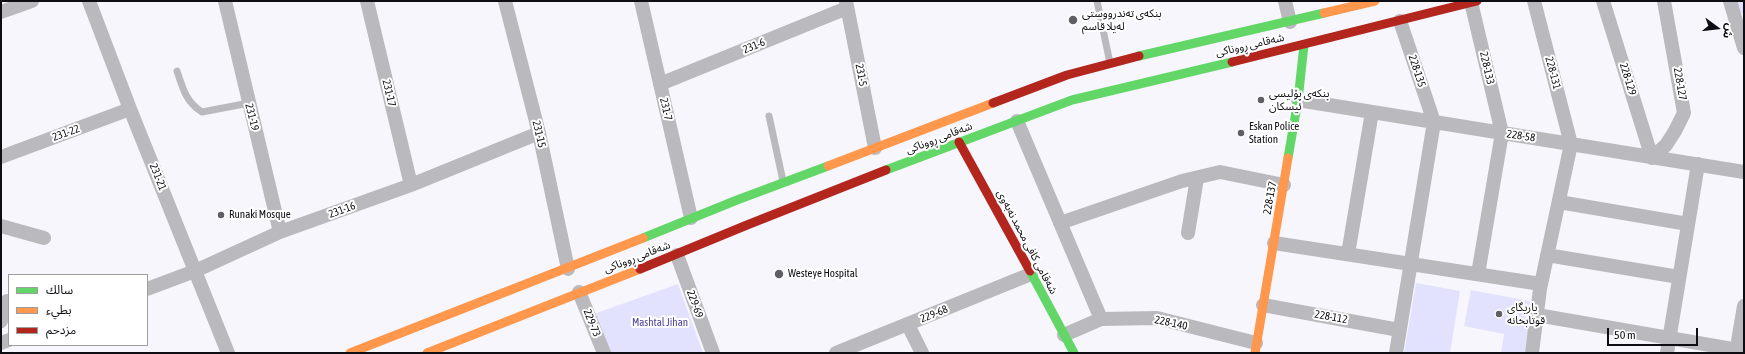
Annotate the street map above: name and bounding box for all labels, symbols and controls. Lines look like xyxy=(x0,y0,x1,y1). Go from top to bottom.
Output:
place label: بنکەی تەندرووستی لەیلا قاسم xyxy=(1082,7,1162,33)
north arrow xyxy=(1697,8,1737,48)
marker: بنکەی تەندرووستی لەیلا قاسم xyxy=(1067,14,1079,26)
text: ش xyxy=(1721,22,1736,40)
street label: شەقامی ڕووناکی xyxy=(1214,31,1286,59)
street label: 231-6 xyxy=(741,36,767,56)
street label: 228-133 xyxy=(1477,50,1497,86)
street label: 228-135 xyxy=(1406,53,1428,89)
street label: 228-131 xyxy=(1542,55,1564,91)
street label: 228-129 xyxy=(1617,61,1639,97)
street label: 231-5 xyxy=(852,63,870,87)
street label: 228-127 xyxy=(1671,66,1689,102)
street label: 231-17 xyxy=(379,78,399,108)
place label: بنکەی پۆلیسی ئیسکان xyxy=(1269,87,1329,113)
marker: بنکەی پۆلیسی ئیسکان xyxy=(1256,95,1266,105)
street label: 231-7 xyxy=(657,96,675,122)
street label: 231-19 xyxy=(242,102,262,132)
street label: 231-15 xyxy=(529,119,549,149)
street label: شەقامی ڕووناکی xyxy=(904,119,974,157)
place label: Eskan Police Station xyxy=(1249,120,1299,146)
street label: 231-22 xyxy=(51,122,81,144)
street label: 228-58 xyxy=(1506,127,1536,145)
marker: Eskan Police Station xyxy=(1236,128,1246,138)
street label: 231-21 xyxy=(147,162,169,192)
street label: 228-137 xyxy=(1261,180,1279,216)
street label: شەقامی کافی محمد نەبەوی xyxy=(994,188,1060,296)
street label: 231-16 xyxy=(327,199,357,221)
place label: Runaki Mosque xyxy=(229,208,291,222)
marker: Runaki Mosque xyxy=(216,210,226,220)
street label: شەقامی ڕووناکی xyxy=(602,238,672,276)
place label: Westeye Hospital xyxy=(788,267,858,281)
marker: Westeye Hospital xyxy=(773,268,785,280)
legend xyxy=(8,274,148,346)
text: سالك xyxy=(46,283,73,297)
street label: 229-69 xyxy=(684,288,706,320)
place label: یاریگای قوتابخانە xyxy=(1507,301,1545,327)
text: بطيء xyxy=(46,303,72,317)
street label: 229-68 xyxy=(918,303,950,325)
street label: 229-73 xyxy=(581,307,603,339)
street label: 228-112 xyxy=(1313,308,1349,326)
marker: یاریگای قوتابخانە xyxy=(1494,309,1504,319)
street label: 228-140 xyxy=(1153,313,1189,333)
park label: Mashtal Jihan xyxy=(632,316,688,330)
scale bar xyxy=(1609,320,1700,346)
text: مزدحم xyxy=(46,323,76,337)
text: 50 m xyxy=(1614,328,1636,342)

